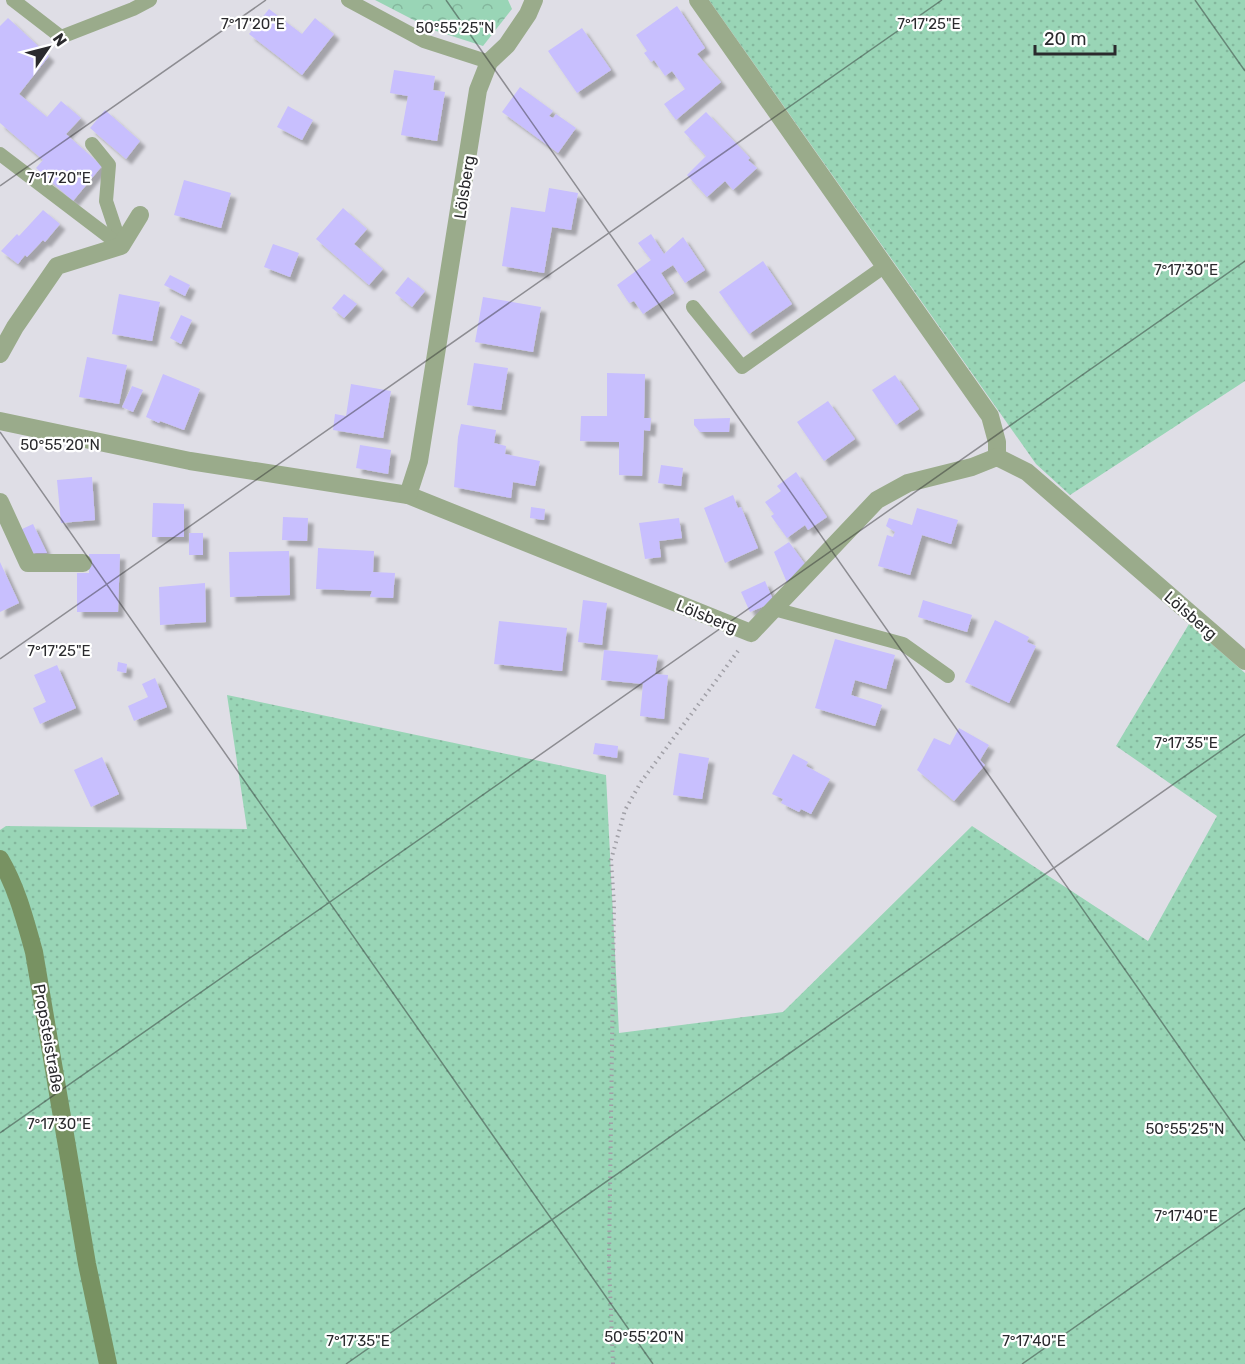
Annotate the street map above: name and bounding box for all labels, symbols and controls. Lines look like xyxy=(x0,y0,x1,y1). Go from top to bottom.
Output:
text: 7°17'20"E xyxy=(221,15,285,33)
text: 7°17'25"E xyxy=(897,15,961,33)
north arrow xyxy=(18,18,78,78)
scale bar xyxy=(1035,18,1114,56)
text: 50°55'25"N xyxy=(415,19,495,37)
text: 20 m xyxy=(1044,28,1086,50)
text: N xyxy=(49,30,71,50)
street label: Lölsberg xyxy=(450,154,479,220)
text: 7°17'20"E xyxy=(27,169,91,187)
text: 7°17'30"E xyxy=(1154,261,1218,279)
text: 50°55'20"N xyxy=(20,436,100,454)
street label: Lölsberg xyxy=(1160,587,1221,644)
street label: Lölsberg xyxy=(674,596,740,637)
text: 7°17'25"E xyxy=(27,642,91,660)
text: 7°17'35"E xyxy=(1154,734,1218,752)
street label: Propsteistraße xyxy=(30,982,67,1094)
text: 7°17'30"E xyxy=(27,1115,91,1133)
text: 50°55'25"N xyxy=(1145,1120,1225,1138)
text: 7°17'40"E xyxy=(1154,1207,1218,1225)
text: 50°55'20"N xyxy=(604,1328,684,1346)
text: 7°17'35"E xyxy=(326,1332,390,1350)
text: 7°17'40"E xyxy=(1002,1332,1066,1350)

